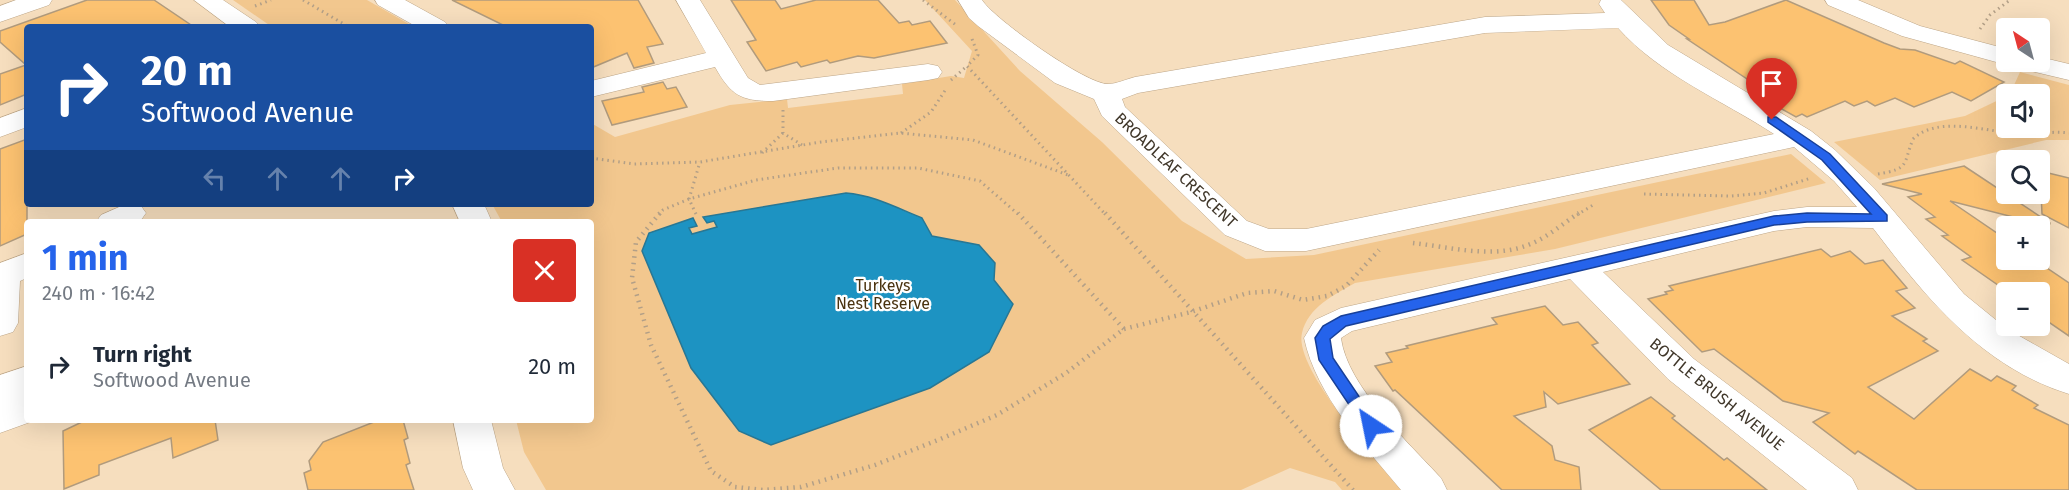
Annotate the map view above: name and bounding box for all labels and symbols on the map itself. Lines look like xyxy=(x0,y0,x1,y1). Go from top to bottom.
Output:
north arrow xyxy=(1996,18,2050,72)
pin xyxy=(1746,58,1797,120)
street label: BROADLEAF CRESCENT xyxy=(1111,109,1241,232)
park label: Turkeys Nest Reserve xyxy=(836,276,930,313)
street label: BOTTLE BRUSH AVENUE xyxy=(1646,334,1788,454)
position arrow xyxy=(1339,394,1403,458)

